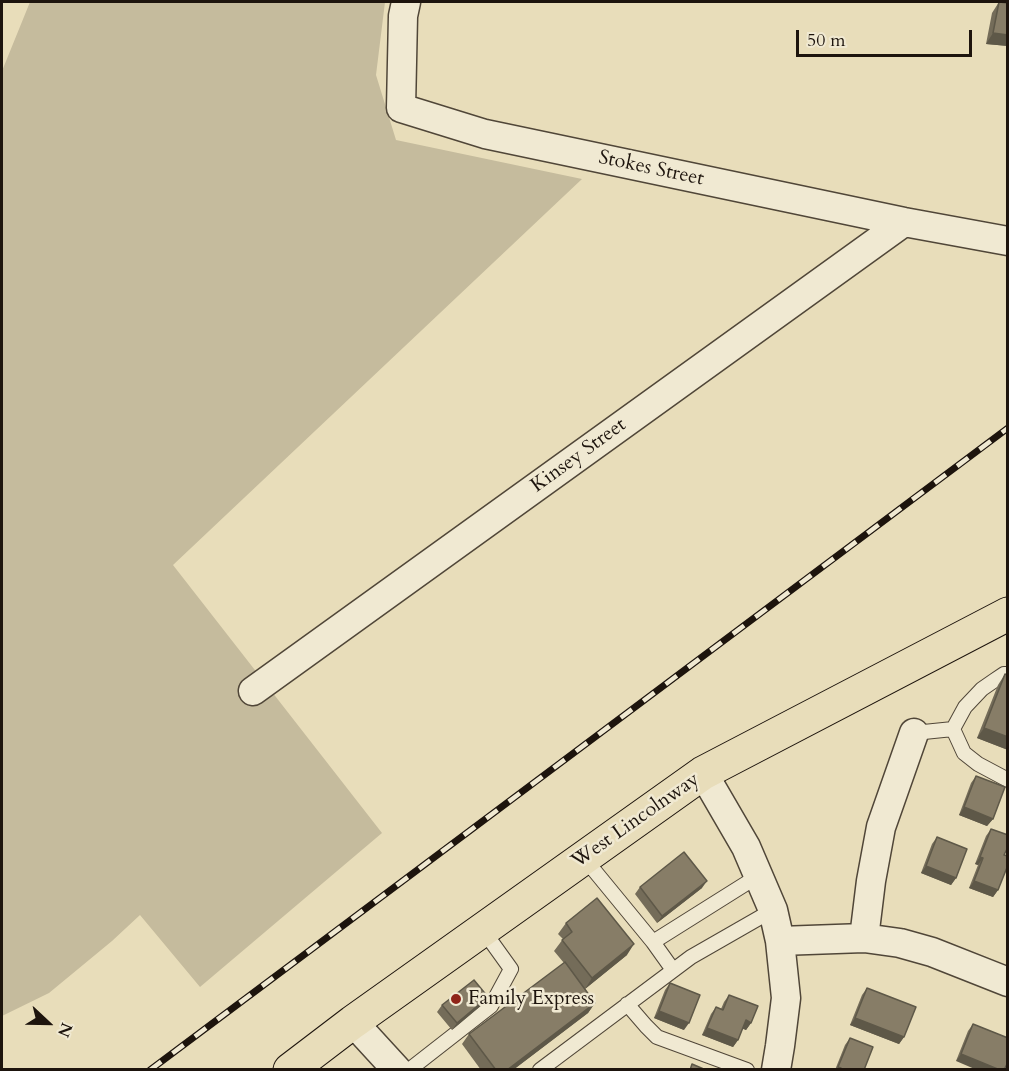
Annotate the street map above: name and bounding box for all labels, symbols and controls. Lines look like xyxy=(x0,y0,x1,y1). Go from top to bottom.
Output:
scale bar xyxy=(799,18,974,56)
text: 50 m xyxy=(807,28,846,53)
street label: Stokes Street xyxy=(596,146,706,192)
street label: Kinsey Street xyxy=(527,413,631,499)
street label: West Lincolnway xyxy=(568,768,704,874)
place label: Family Express xyxy=(468,987,594,1011)
marker: Family Express xyxy=(449,992,463,1006)
north arrow xyxy=(18,993,78,1053)
text: N xyxy=(52,1019,77,1040)

